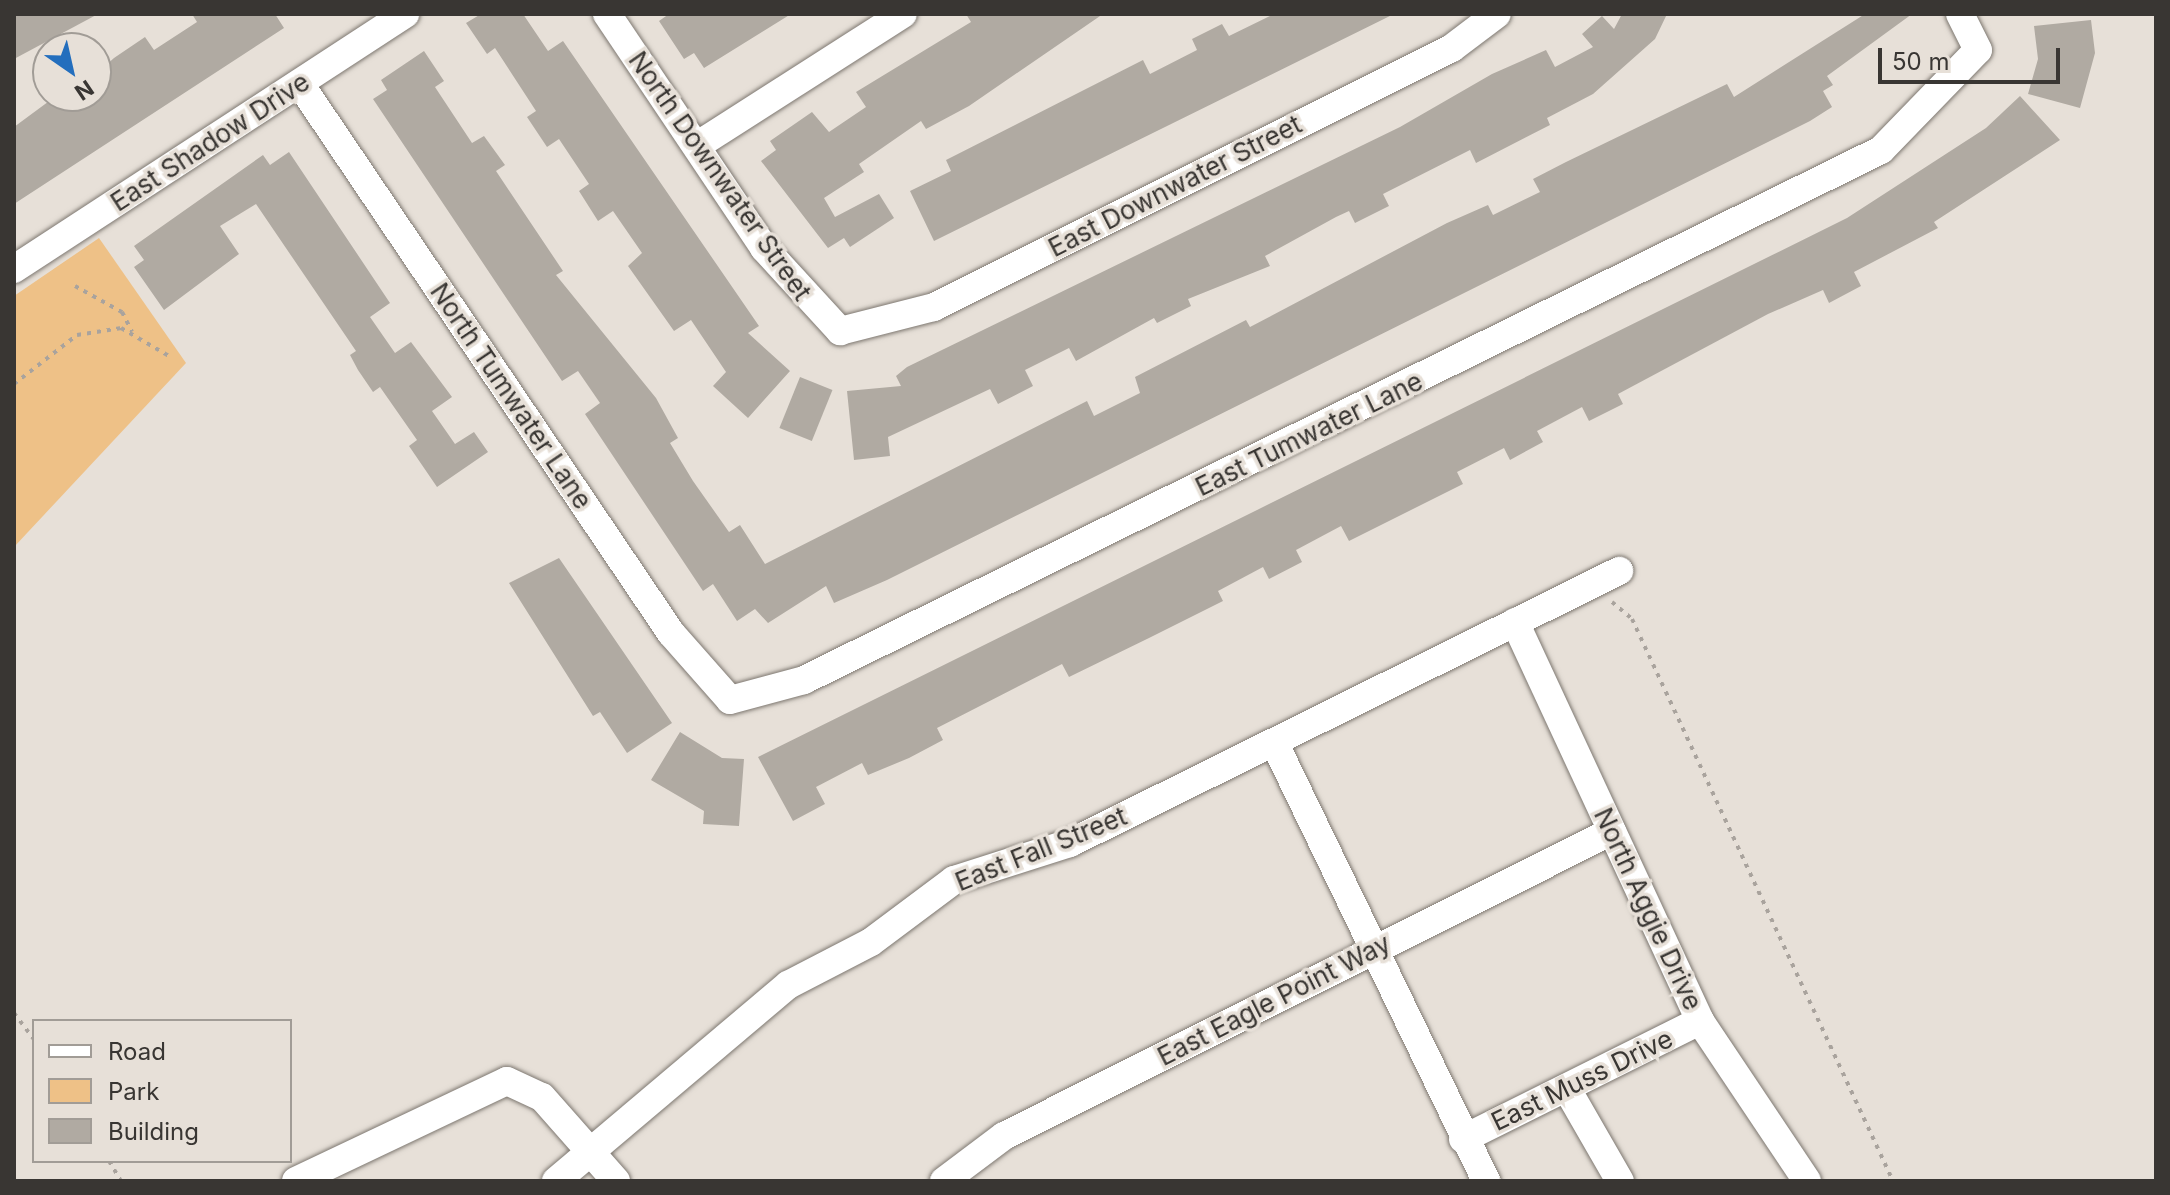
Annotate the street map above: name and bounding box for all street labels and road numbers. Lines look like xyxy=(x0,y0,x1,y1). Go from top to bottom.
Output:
street label: North Downwater Street xyxy=(622,45,818,307)
street label: East Shadow Drive xyxy=(105,66,315,218)
street label: East Downwater Street xyxy=(1043,109,1307,263)
street label: North Tumwater Lane xyxy=(424,277,598,515)
street label: East Tumwater Lane xyxy=(1190,365,1428,503)
street label: East Fall Street xyxy=(951,800,1131,898)
street label: North Aggie Drive xyxy=(1587,803,1709,1015)
street label: East Eagle Point Way xyxy=(1152,928,1396,1072)
street label: East Muss Drive xyxy=(1486,1023,1678,1137)

